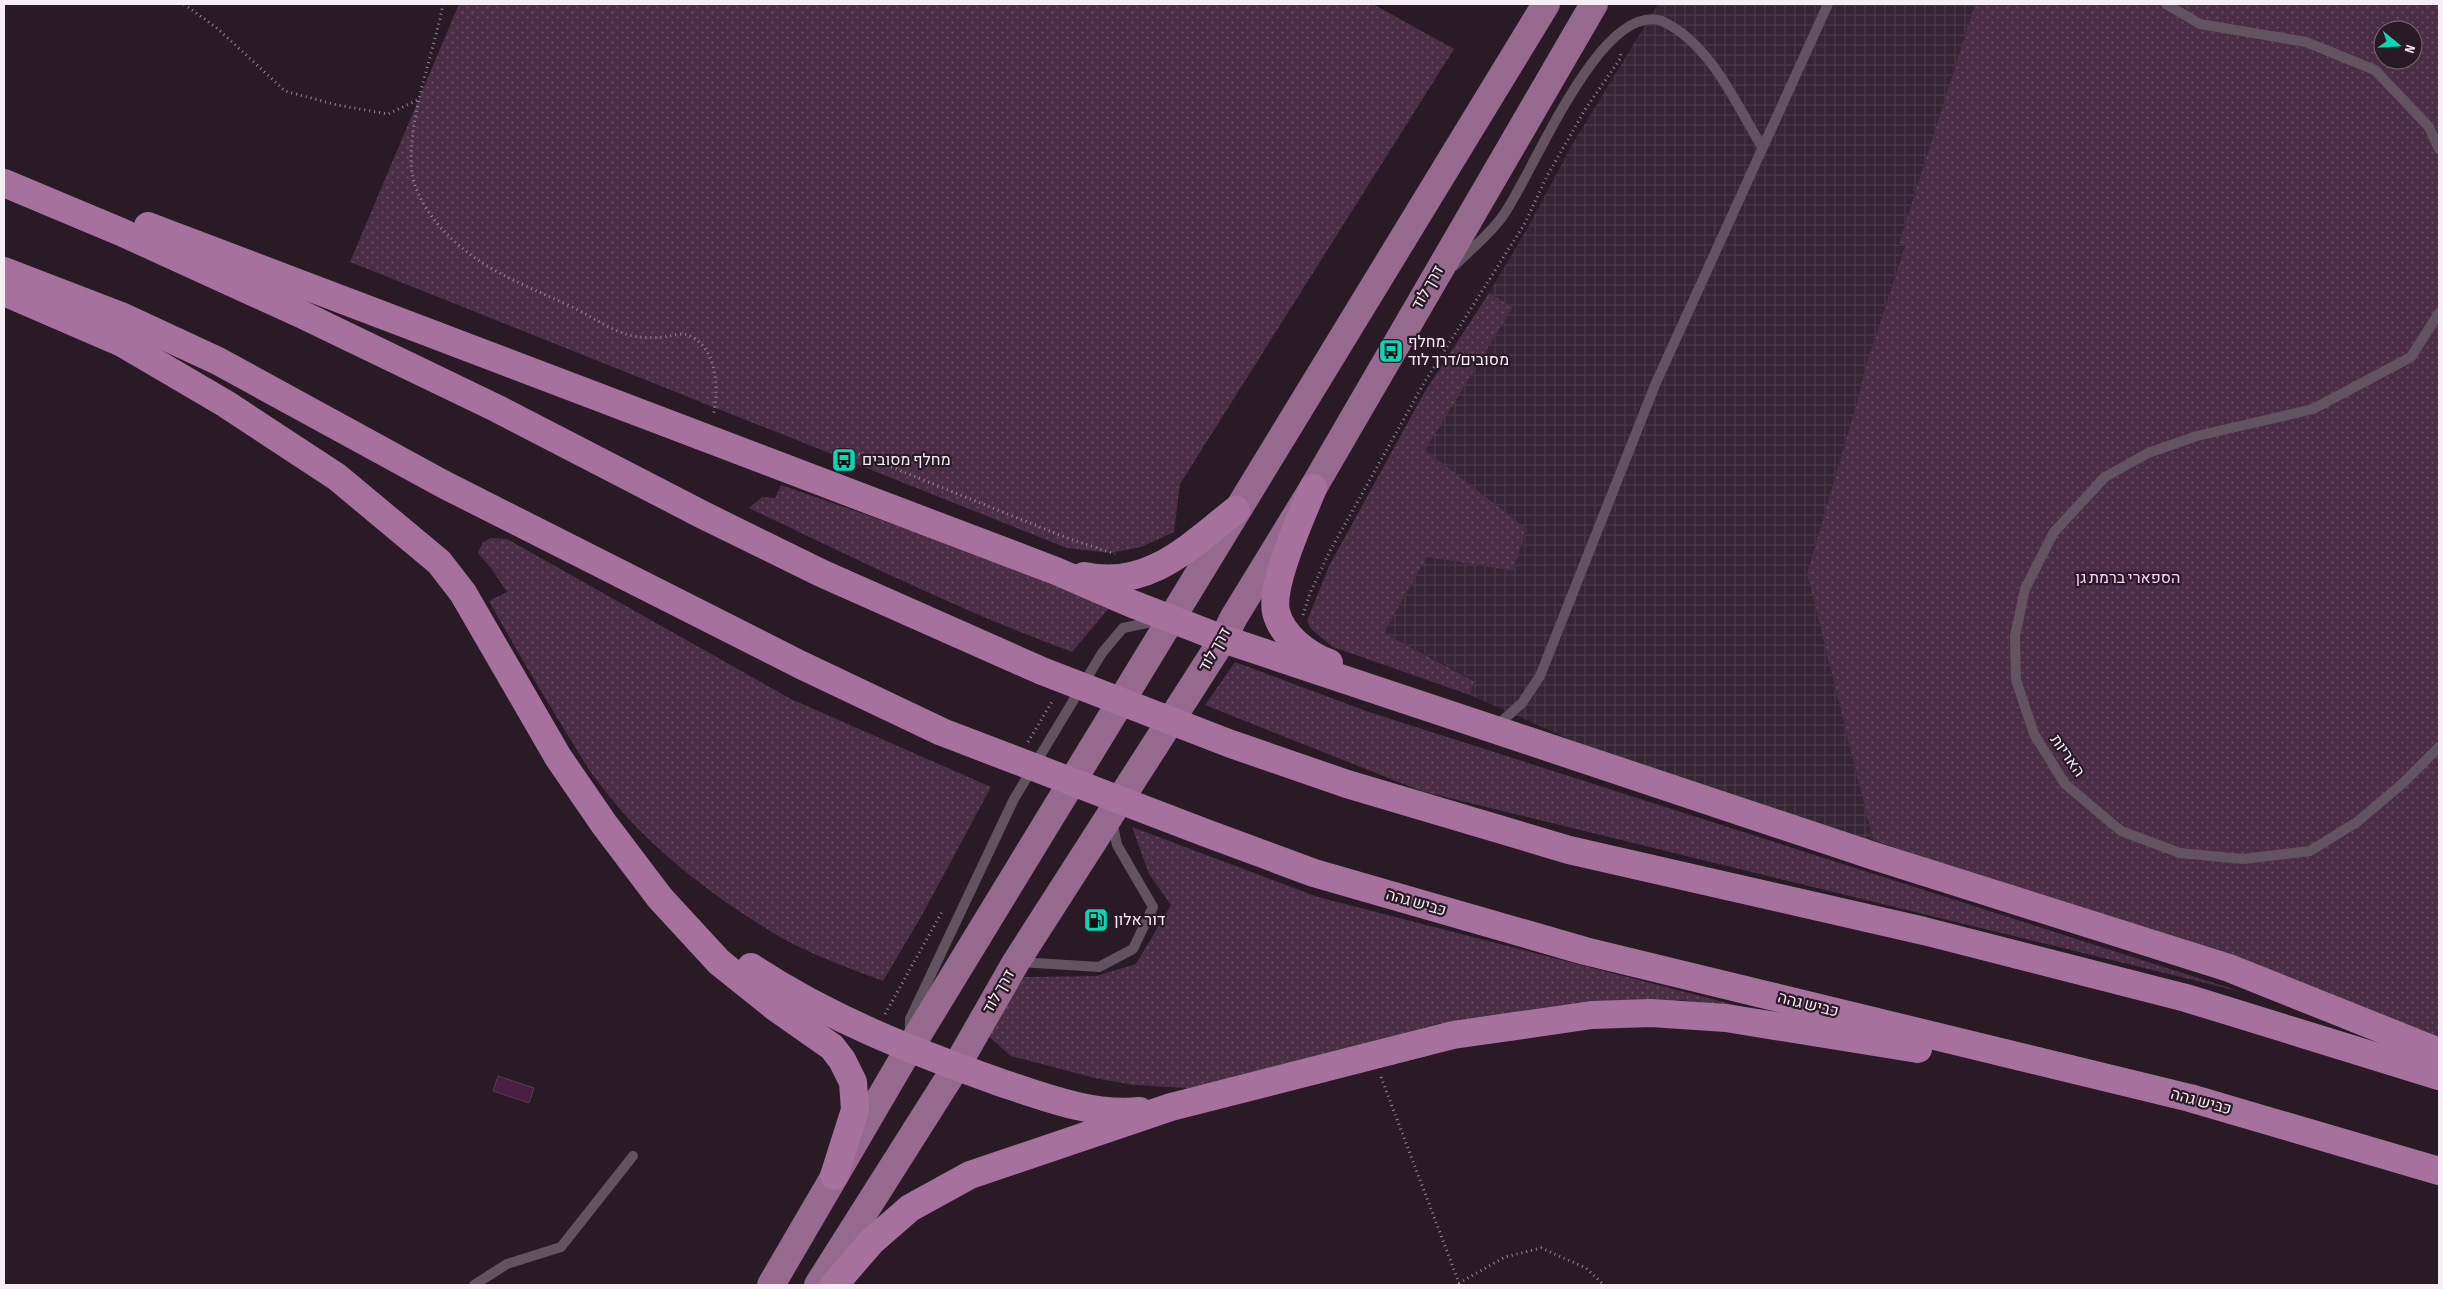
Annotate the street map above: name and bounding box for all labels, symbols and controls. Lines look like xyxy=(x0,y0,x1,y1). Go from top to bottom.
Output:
north arrow xyxy=(2373,20,2423,70)
text: N xyxy=(2401,43,2419,55)
street label: דרך לוד xyxy=(1408,262,1448,314)
place label: מחלף מסובים/דרך לוד xyxy=(1408,333,1509,370)
bus stop icon: מחלף מסובים/דרך לוד xyxy=(1378,338,1404,364)
bus stop icon: מחלף מסובים xyxy=(831,447,857,473)
place label: מחלף מסובים xyxy=(862,451,951,470)
park label: הספארי ברמת גן xyxy=(2076,569,2180,588)
street label: דרך לוד xyxy=(1195,624,1235,676)
street label: האריות xyxy=(2046,731,2088,781)
street label: כביש גהה xyxy=(1384,885,1448,921)
fuel station icon: דור אלון xyxy=(1083,907,1109,933)
place label: דור אלון xyxy=(1114,911,1165,930)
street label: דרך לוד xyxy=(979,966,1019,1018)
street label: כביש גהה xyxy=(1776,988,1840,1022)
street label: כביש גהה xyxy=(2169,1085,2233,1119)

